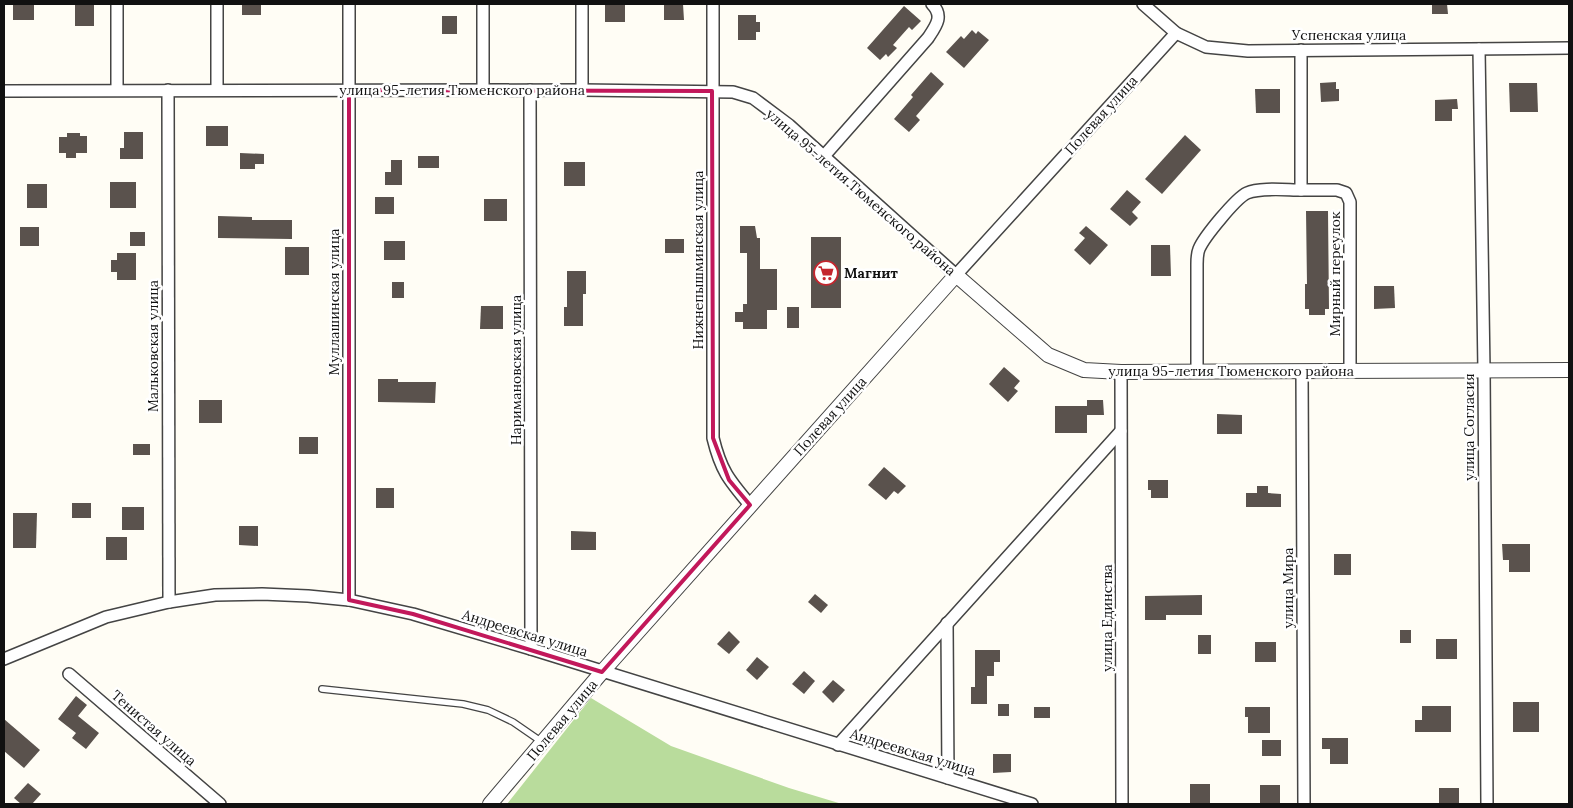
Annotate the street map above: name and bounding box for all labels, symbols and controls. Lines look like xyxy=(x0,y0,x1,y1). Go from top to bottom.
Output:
street label: Успенская улица xyxy=(1291,26,1406,44)
street label: Полевая улица xyxy=(1061,72,1141,158)
street label: улица 95-летия Тюменского района xyxy=(339,81,585,99)
street label: улица 95-летия Тюменского района xyxy=(762,105,960,279)
street label: Нижнепышминская улица xyxy=(689,171,707,349)
street label: Мирный переулок xyxy=(1326,211,1344,337)
street label: Муллашинская улица xyxy=(325,229,343,375)
supermarket icon: Магнит xyxy=(813,260,839,286)
place label: Магнит xyxy=(844,264,898,282)
street label: Мальковская улица xyxy=(144,280,162,412)
street label: Наримановская улица xyxy=(507,295,525,445)
street label: улица 95-летия Тюменского района xyxy=(1108,362,1354,380)
street label: Полевая улица xyxy=(790,373,870,459)
street label: улица Согласия xyxy=(1460,373,1478,481)
street label: улица Мира xyxy=(1279,547,1297,629)
street label: улица Единства xyxy=(1098,564,1116,672)
street label: Андреевская улица xyxy=(459,605,590,661)
street label: Полевая улица xyxy=(523,676,601,764)
street label: Тенистая улица xyxy=(108,686,200,770)
street label: Андреевская улица xyxy=(847,724,978,780)

